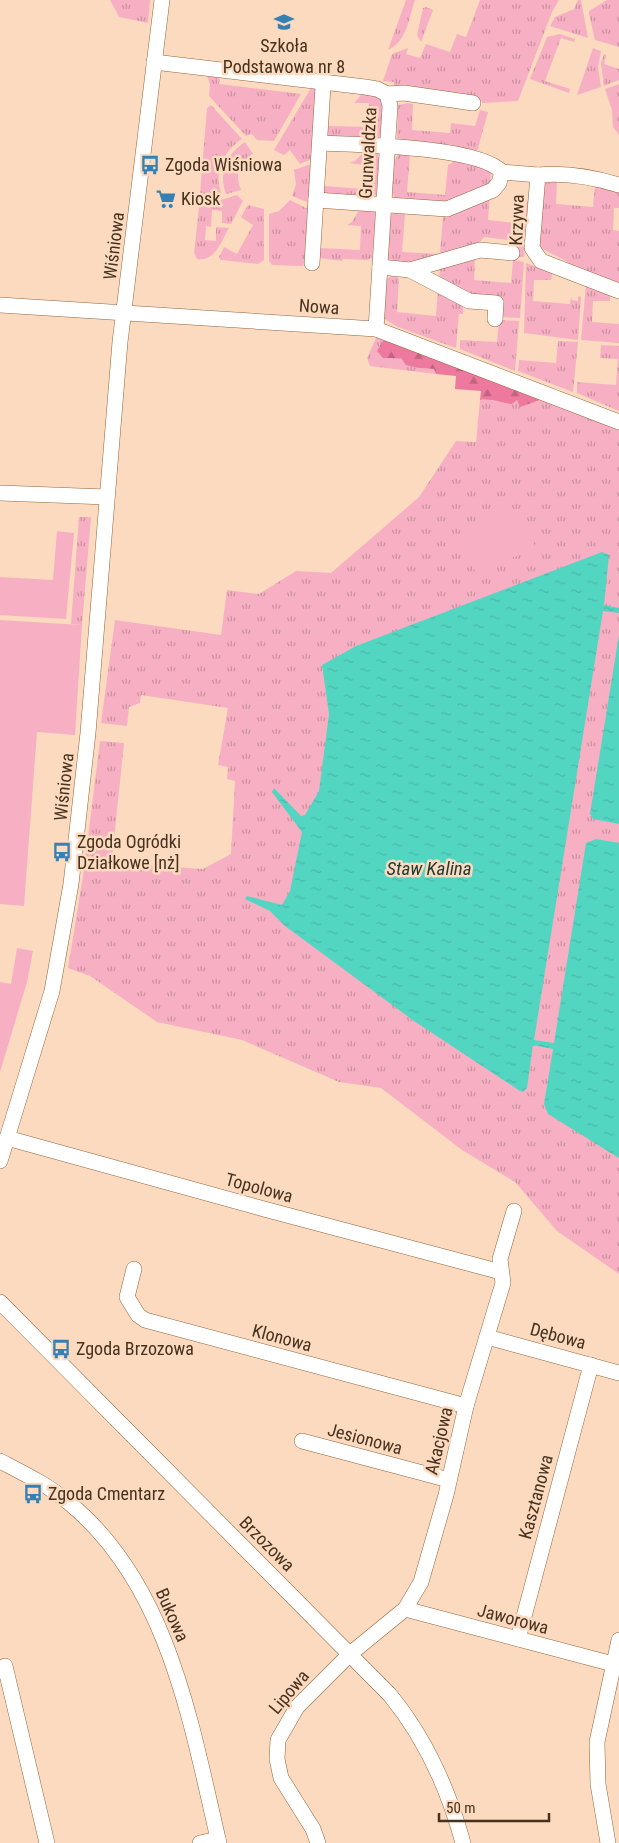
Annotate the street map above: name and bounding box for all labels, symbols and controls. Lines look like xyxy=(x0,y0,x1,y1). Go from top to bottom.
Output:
school or university icon: Szkoła Podstawowa nr 8 xyxy=(273,11,295,33)
place label: Szkoła Podstawowa nr 8 xyxy=(223,35,345,77)
street label: Grunwaldzka xyxy=(355,107,380,199)
bus stop icon: Zgoda Wiśniowa xyxy=(139,154,161,176)
place label: Zgoda Wiśniowa xyxy=(165,154,282,175)
supermarket icon: Kiosk xyxy=(155,188,177,210)
place label: Kiosk xyxy=(181,188,220,209)
street label: Krzywa xyxy=(505,194,528,246)
street label: Wiśniowa xyxy=(99,211,128,281)
street label: Nowa xyxy=(298,295,340,318)
street label: Wiśniowa xyxy=(49,752,78,822)
place label: Zgoda Ogródki Działkowe [nż] xyxy=(77,831,181,873)
bus stop icon: Zgoda Ogródki Działkowe [nż] xyxy=(51,841,73,863)
water label: Staw Kalina xyxy=(386,857,472,880)
street label: Topolowa xyxy=(223,1168,295,1207)
street label: Dębowa xyxy=(528,1318,588,1353)
street label: Klonowa xyxy=(250,1319,314,1356)
bus stop icon: Zgoda Brzozowa xyxy=(50,1338,72,1360)
place label: Zgoda Brzozowa xyxy=(76,1338,194,1359)
street label: Akacjowa xyxy=(421,1405,456,1477)
street label: Jesionowa xyxy=(325,1418,405,1459)
street label: Kasztanowa xyxy=(514,1452,557,1541)
bus stop icon: Zgoda Cmentarz xyxy=(22,1483,44,1505)
place label: Zgoda Cmentarz xyxy=(48,1483,165,1504)
street label: Brzozowa xyxy=(236,1512,299,1575)
street label: Bukowa xyxy=(151,1585,193,1645)
street label: Jaworowa xyxy=(475,1599,551,1638)
street label: Lipowa xyxy=(264,1665,313,1718)
scale bar xyxy=(439,1790,549,1822)
text: 50 m xyxy=(446,1799,476,1817)

